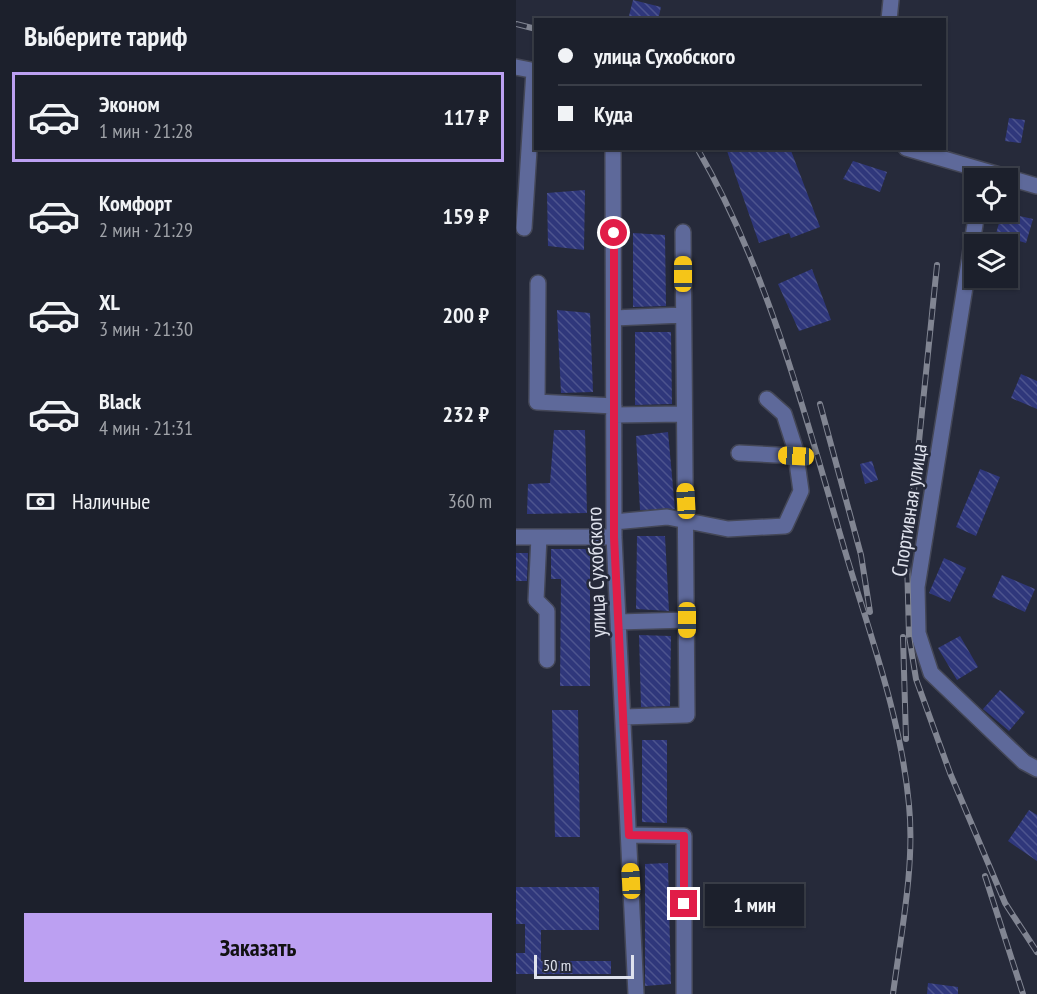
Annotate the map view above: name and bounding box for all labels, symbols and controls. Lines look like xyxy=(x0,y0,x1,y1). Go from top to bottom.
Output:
text: Выберите тариф xyxy=(24,19,187,53)
text: улица Сухобского xyxy=(594,42,735,70)
icon: car xyxy=(27,90,81,144)
text: Эконом xyxy=(99,90,160,118)
text: Куда xyxy=(594,100,633,128)
text: 117 ₽ xyxy=(443,103,489,131)
text: 1 мин · 21:28 xyxy=(99,118,193,144)
map controls xyxy=(964,168,1018,288)
button: locate xyxy=(964,168,1018,222)
icon: car xyxy=(27,189,81,243)
text: Комфорт xyxy=(99,189,172,217)
text: 159 ₽ xyxy=(442,202,489,230)
text: 2 мин · 21:29 xyxy=(99,217,193,243)
route start xyxy=(600,219,627,246)
button: layers xyxy=(964,234,1018,288)
car xyxy=(674,256,692,292)
icon: car xyxy=(27,288,81,342)
text: XL xyxy=(99,288,120,316)
text: 200 ₽ xyxy=(442,301,489,329)
text: 3 мин · 21:30 xyxy=(99,316,193,342)
icon: car xyxy=(27,387,81,441)
text: Black xyxy=(99,387,141,415)
text: 232 ₽ xyxy=(442,400,489,428)
text: 4 мин · 21:31 xyxy=(99,415,193,441)
street label: Спортивная улица xyxy=(885,442,933,578)
car xyxy=(778,446,814,466)
car xyxy=(676,483,696,519)
icon: cash xyxy=(24,485,57,518)
text: Наличные xyxy=(72,487,150,515)
text: 360 m xyxy=(448,488,492,514)
street label: улица Сухобского xyxy=(580,506,612,638)
car xyxy=(678,602,696,638)
car xyxy=(621,863,641,899)
callout: 1 мин xyxy=(705,883,804,925)
route end xyxy=(670,890,697,917)
text: 1 мин xyxy=(733,892,776,918)
button: Заказать xyxy=(24,913,492,982)
scale bar xyxy=(534,952,634,980)
text: 50 m xyxy=(543,955,571,975)

